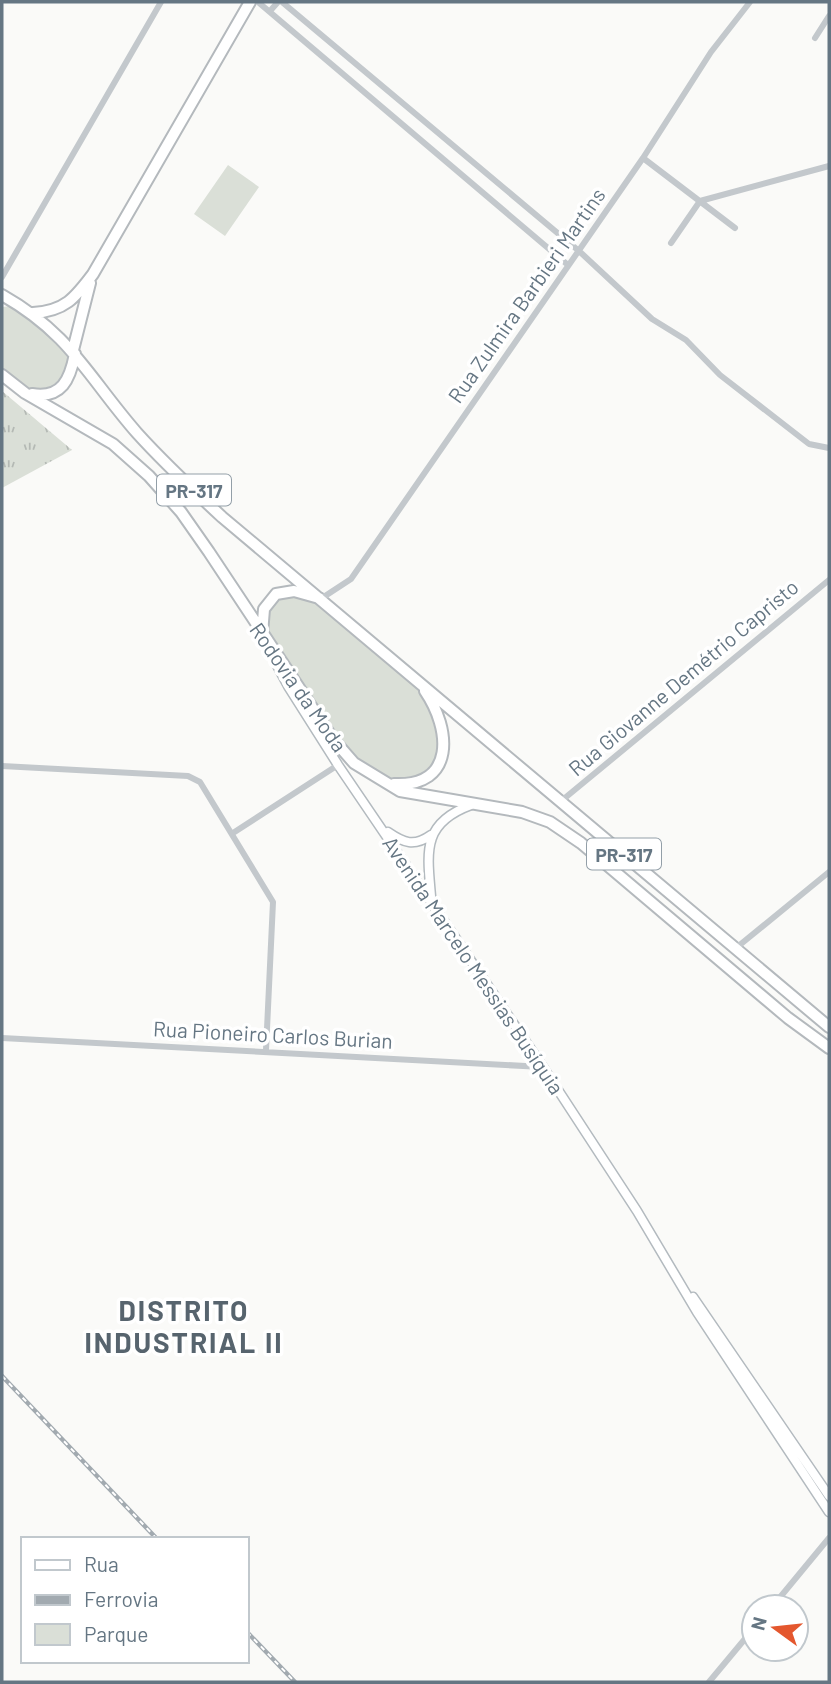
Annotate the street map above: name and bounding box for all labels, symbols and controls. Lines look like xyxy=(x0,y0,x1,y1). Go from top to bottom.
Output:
street label: Rua Zulmira Barbieri Martins xyxy=(442,183,610,407)
road number: PR-317 xyxy=(157,475,231,505)
street label: Rua Giovanne Demétrio Capristo xyxy=(563,574,803,780)
street label: Rodovia da Moda xyxy=(245,618,353,756)
street label: Avenida Marcelo Messias Busíquia xyxy=(378,831,570,1099)
road number: PR-317 xyxy=(587,838,661,870)
street label: Rua Pioneiro Carlos Burian xyxy=(153,1015,393,1053)
district label: DISTRITO INDUSTRIAL II xyxy=(84,1293,284,1359)
legend xyxy=(21,1537,248,1663)
text: Rua xyxy=(84,1551,119,1576)
text: Ferrovia xyxy=(84,1586,159,1611)
north arrow xyxy=(740,1593,810,1663)
text: N xyxy=(745,1614,771,1633)
text: Parque xyxy=(84,1621,149,1646)

